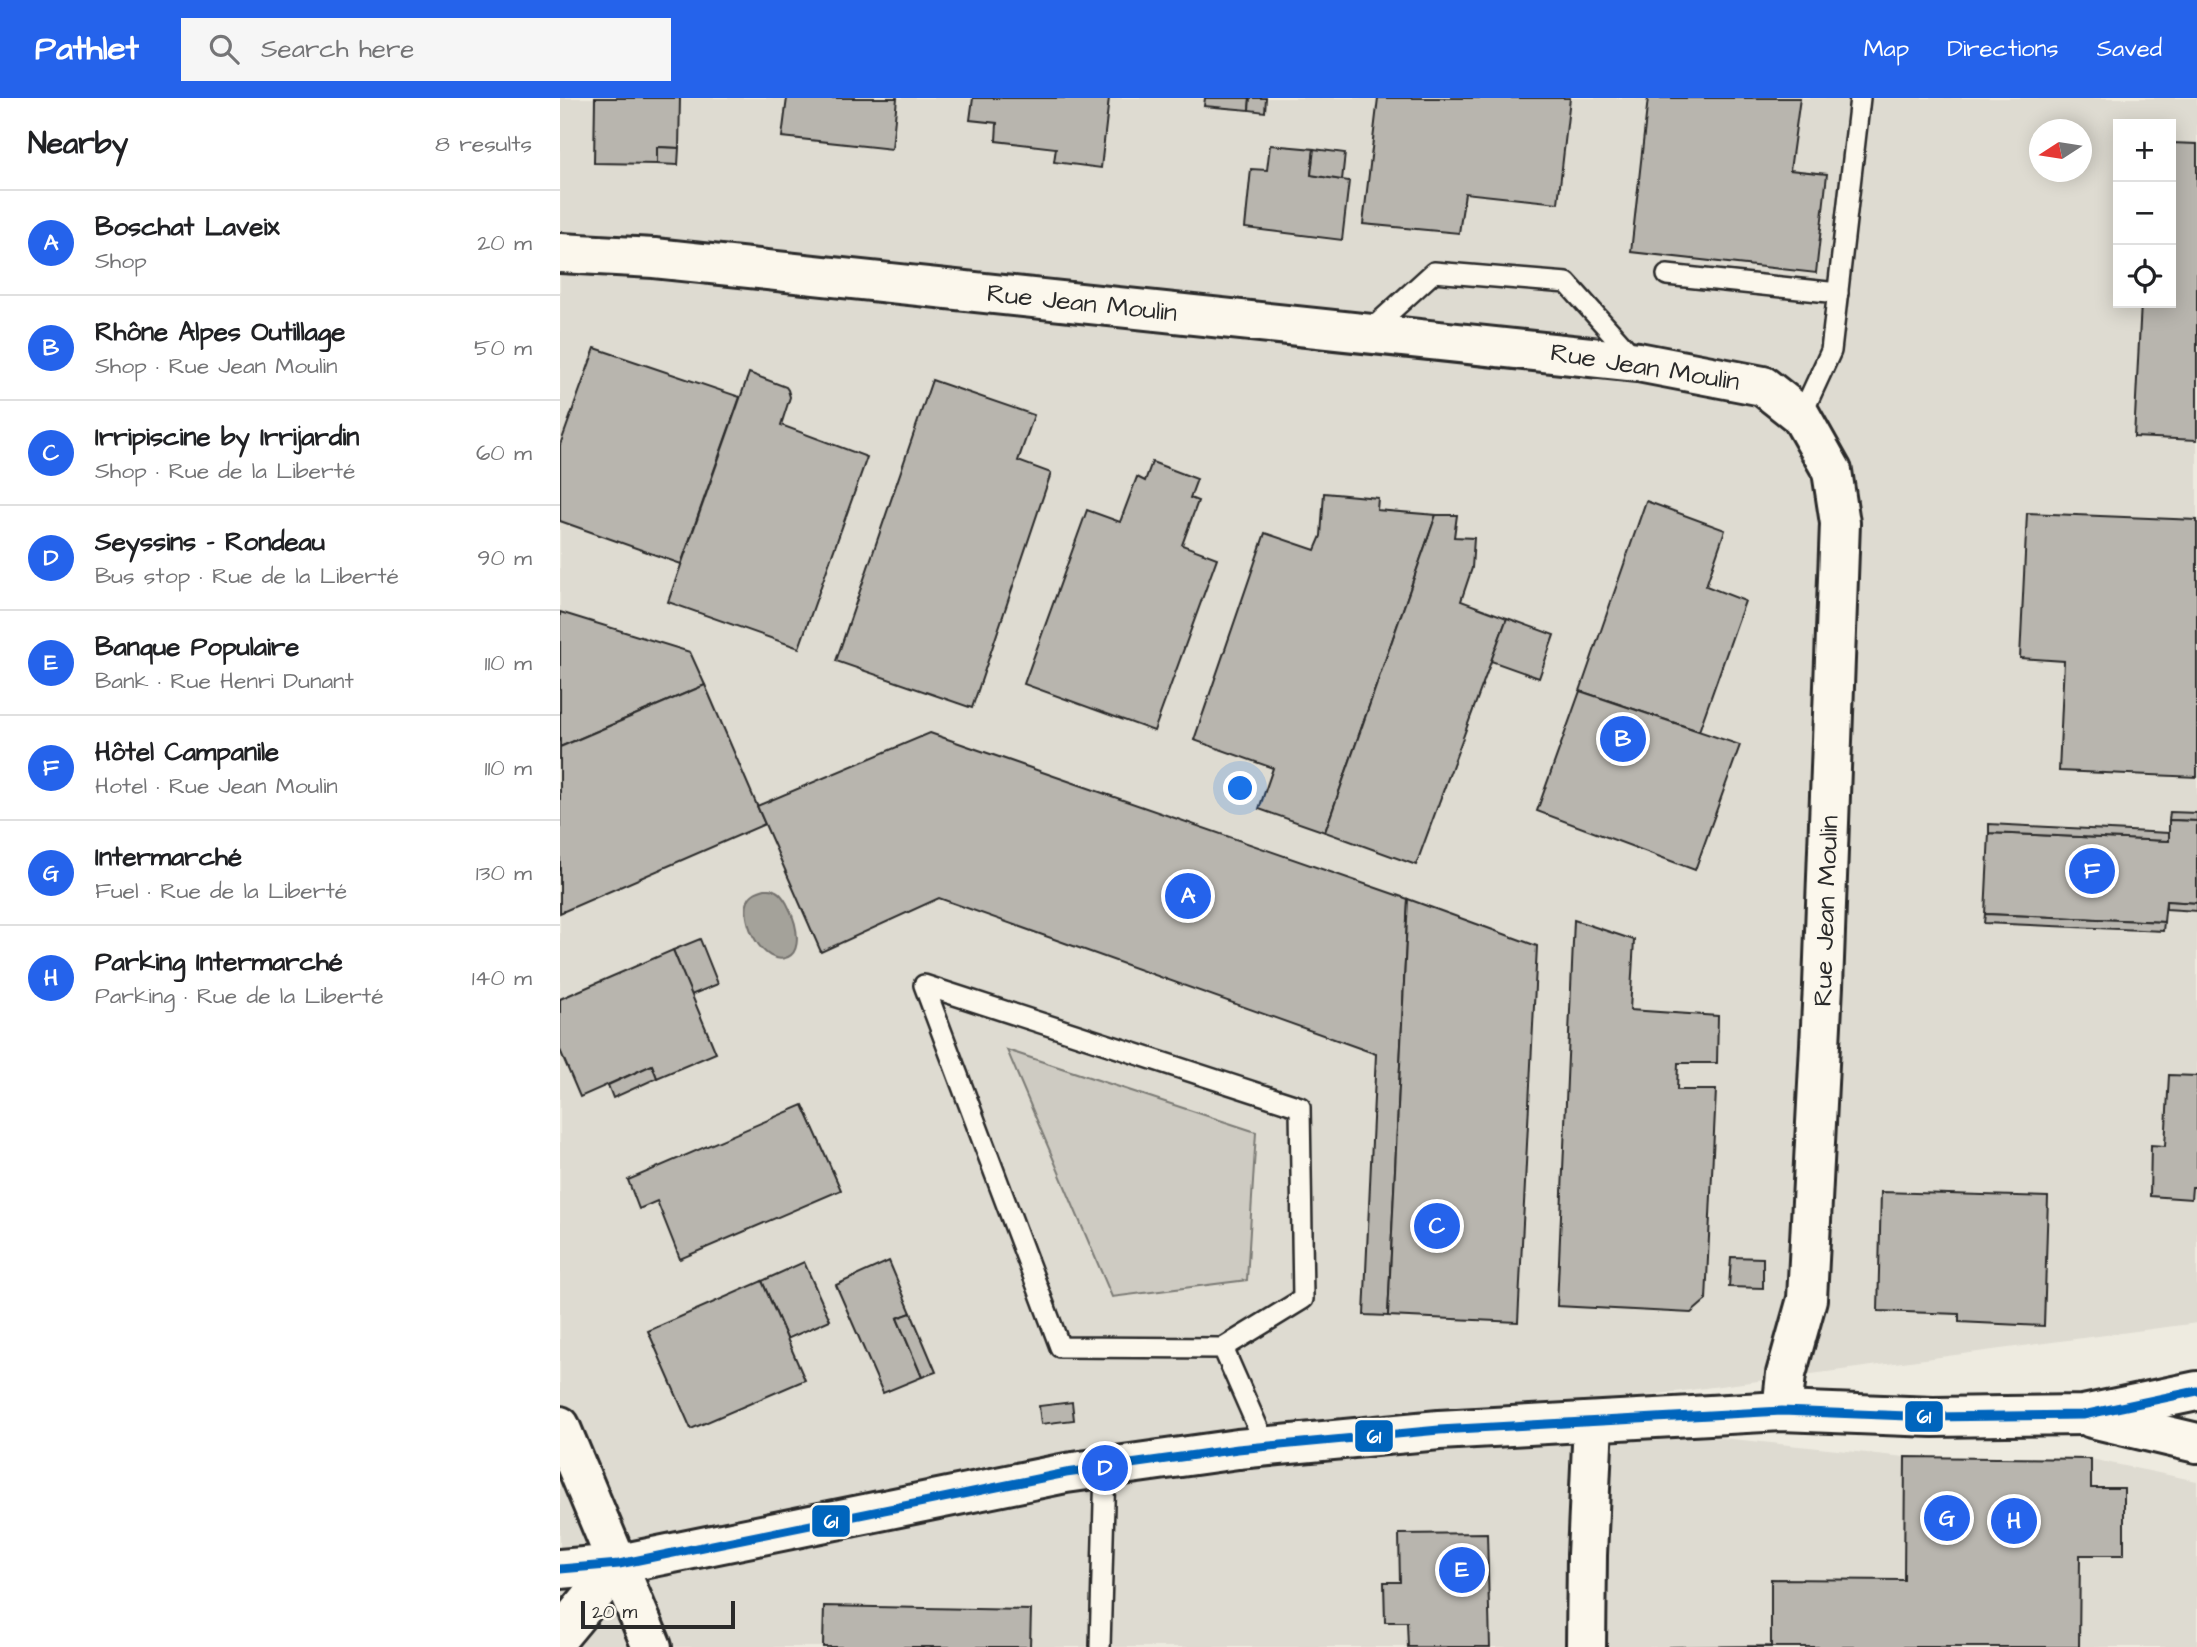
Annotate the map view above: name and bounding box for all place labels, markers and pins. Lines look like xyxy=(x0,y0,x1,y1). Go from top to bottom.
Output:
pin: B xyxy=(1600,713,1646,765)
pin: F xyxy=(2069,845,2115,897)
pin: A xyxy=(1165,870,1211,922)
pin: C xyxy=(1414,1200,1460,1252)
pin: D xyxy=(1082,1442,1128,1494)
pin: G xyxy=(1924,1492,1970,1544)
pin: H xyxy=(1991,1495,2037,1547)
pin: E xyxy=(1439,1544,1485,1596)

